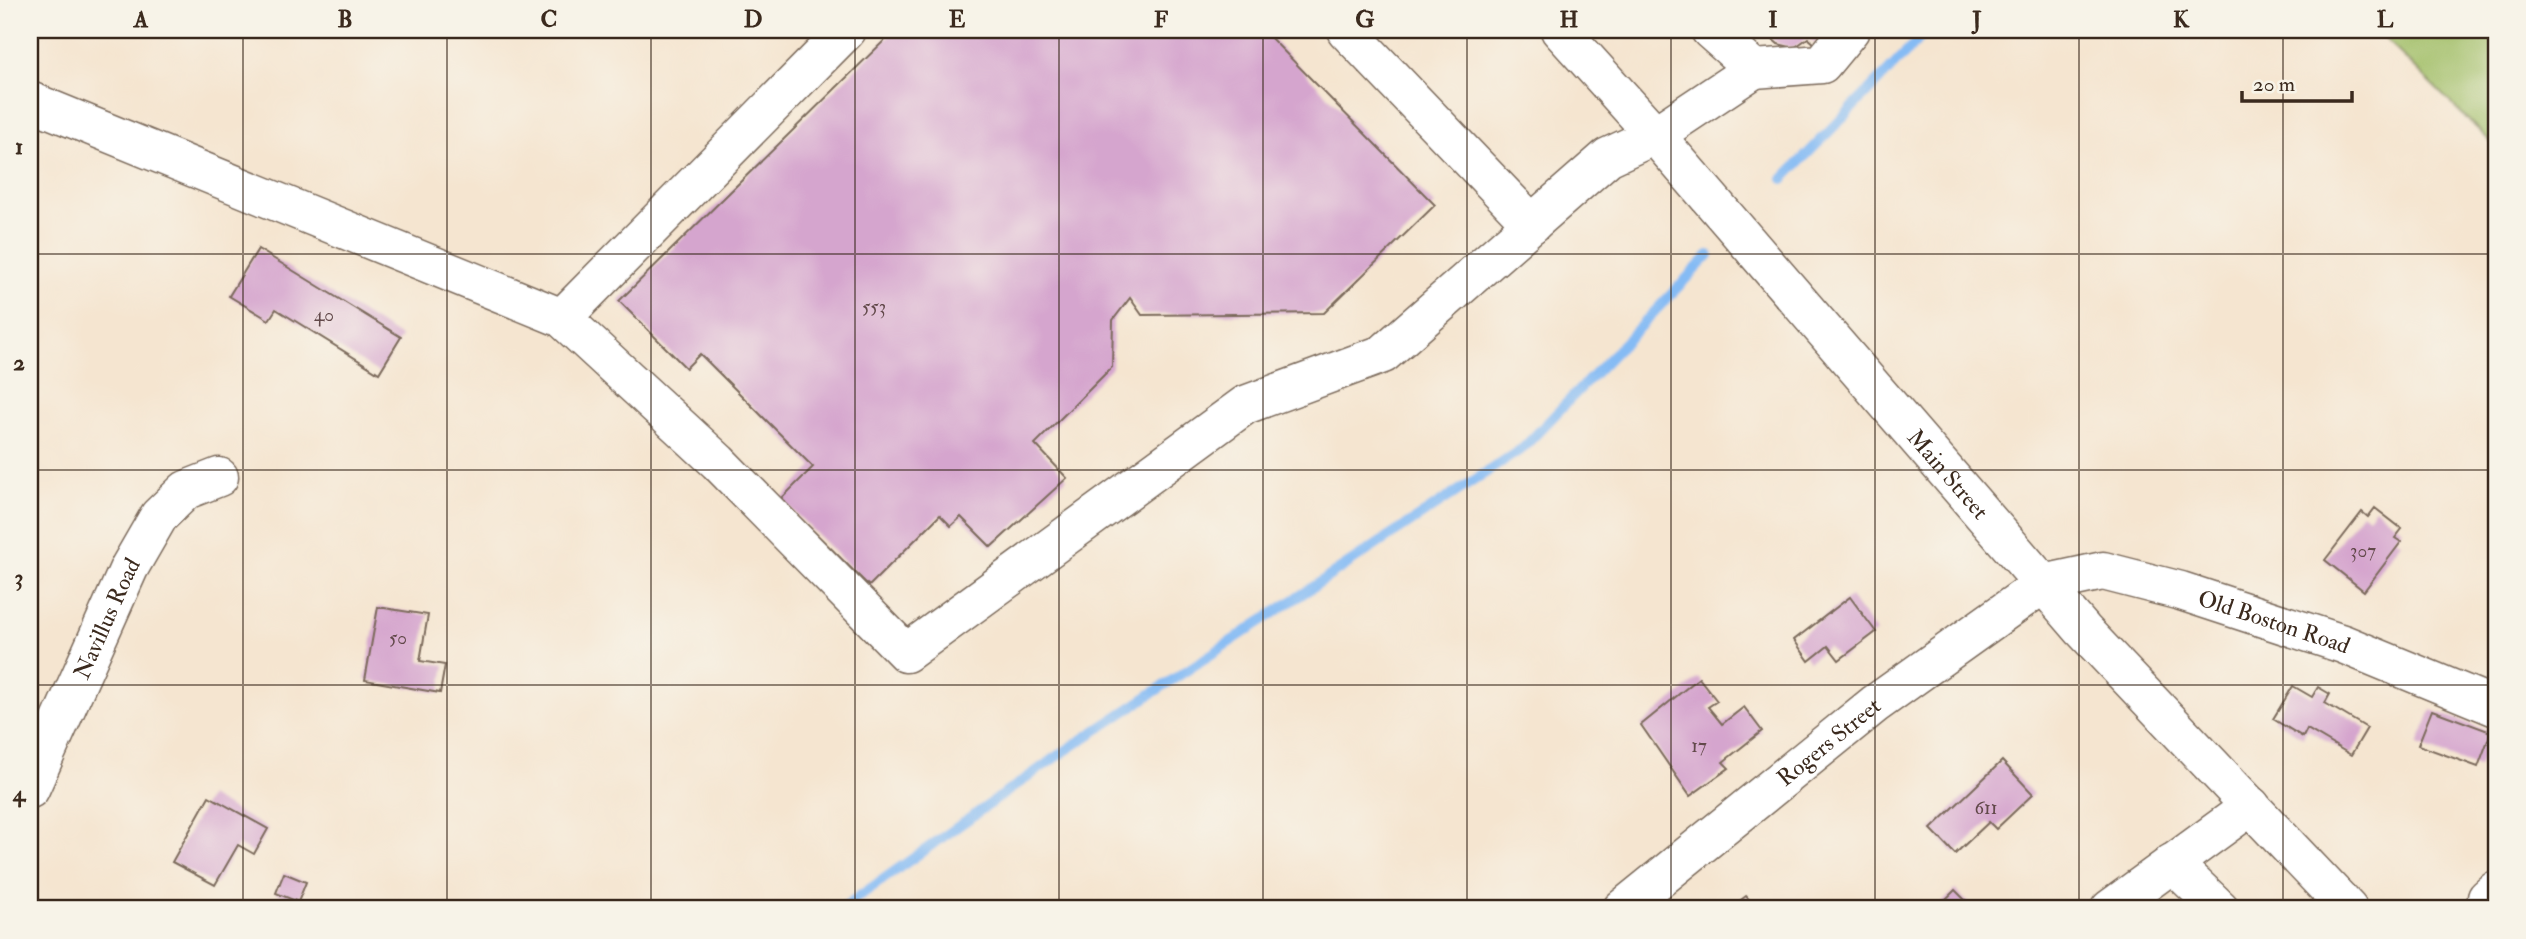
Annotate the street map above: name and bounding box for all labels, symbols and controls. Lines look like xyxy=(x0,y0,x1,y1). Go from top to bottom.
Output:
text: A xyxy=(133,5,149,34)
text: B xyxy=(337,5,353,34)
text: C xyxy=(541,5,557,34)
text: D xyxy=(744,5,762,34)
text: E xyxy=(949,5,966,34)
text: F xyxy=(1154,5,1169,34)
text: G xyxy=(1355,5,1375,34)
text: H xyxy=(1560,5,1579,34)
text: I xyxy=(1768,5,1778,34)
text: J xyxy=(1971,5,1982,35)
text: K xyxy=(2173,5,2190,34)
text: L xyxy=(2377,5,2394,34)
scale bar xyxy=(2242,60,2353,104)
text: 20 m xyxy=(2253,71,2295,98)
text: 1 xyxy=(15,132,23,161)
house number: 553 xyxy=(862,295,886,319)
house number: 40 xyxy=(314,303,334,327)
text: 2 xyxy=(13,348,25,377)
street label: Main Street xyxy=(1901,423,1995,525)
house number: 307 xyxy=(2350,539,2376,563)
street label: Navillus Road xyxy=(67,552,146,683)
text: 3 xyxy=(15,563,23,592)
street label: Old Boston Road xyxy=(2195,583,2355,660)
house number: 50 xyxy=(389,626,407,650)
street label: Rogers Street xyxy=(1771,691,1886,792)
house number: 17 xyxy=(1691,734,1707,758)
text: 4 xyxy=(12,779,27,808)
house number: 611 xyxy=(1974,796,1998,820)

